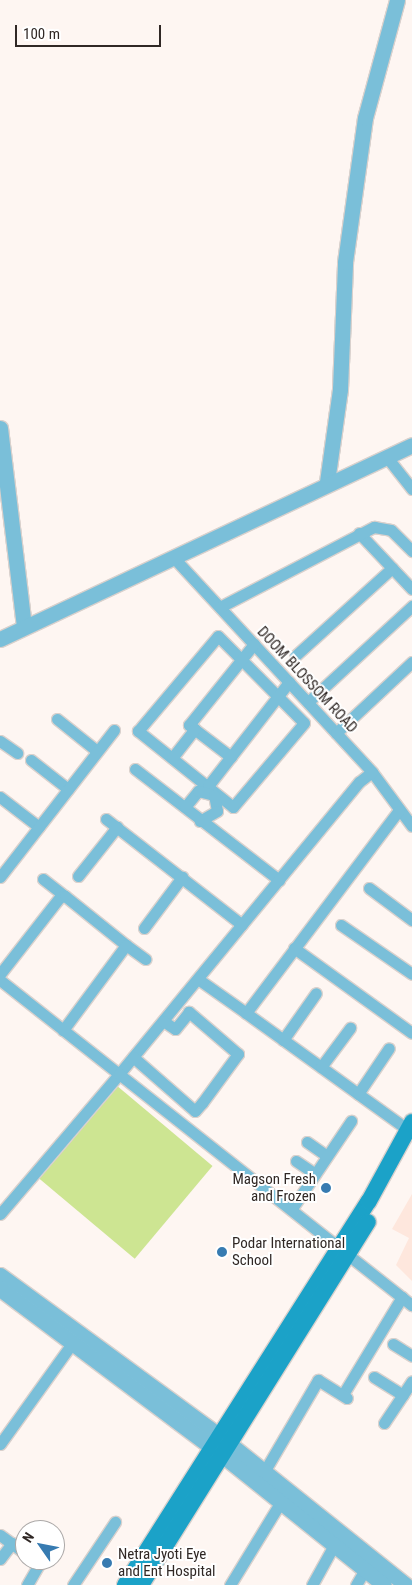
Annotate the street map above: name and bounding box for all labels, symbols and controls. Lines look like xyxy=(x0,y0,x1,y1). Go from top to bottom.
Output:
scale bar xyxy=(18,15,164,47)
text: 100 m xyxy=(23,25,60,43)
street label: DOOM BLOSSOM ROAD xyxy=(253,623,361,737)
place label: Magson Fresh and Frozen xyxy=(232,1170,316,1205)
marker: Magson Fresh and Frozen xyxy=(320,1182,332,1194)
place label: Podar International School xyxy=(232,1234,345,1269)
marker: Podar International School xyxy=(216,1246,228,1258)
north arrow xyxy=(15,1520,65,1570)
text: N xyxy=(19,1529,37,1545)
place label: Netra Jyoti Eye and Ent Hospital xyxy=(118,1545,216,1580)
marker: Netra Jyoti Eye and Ent Hospital xyxy=(100,1556,114,1570)

